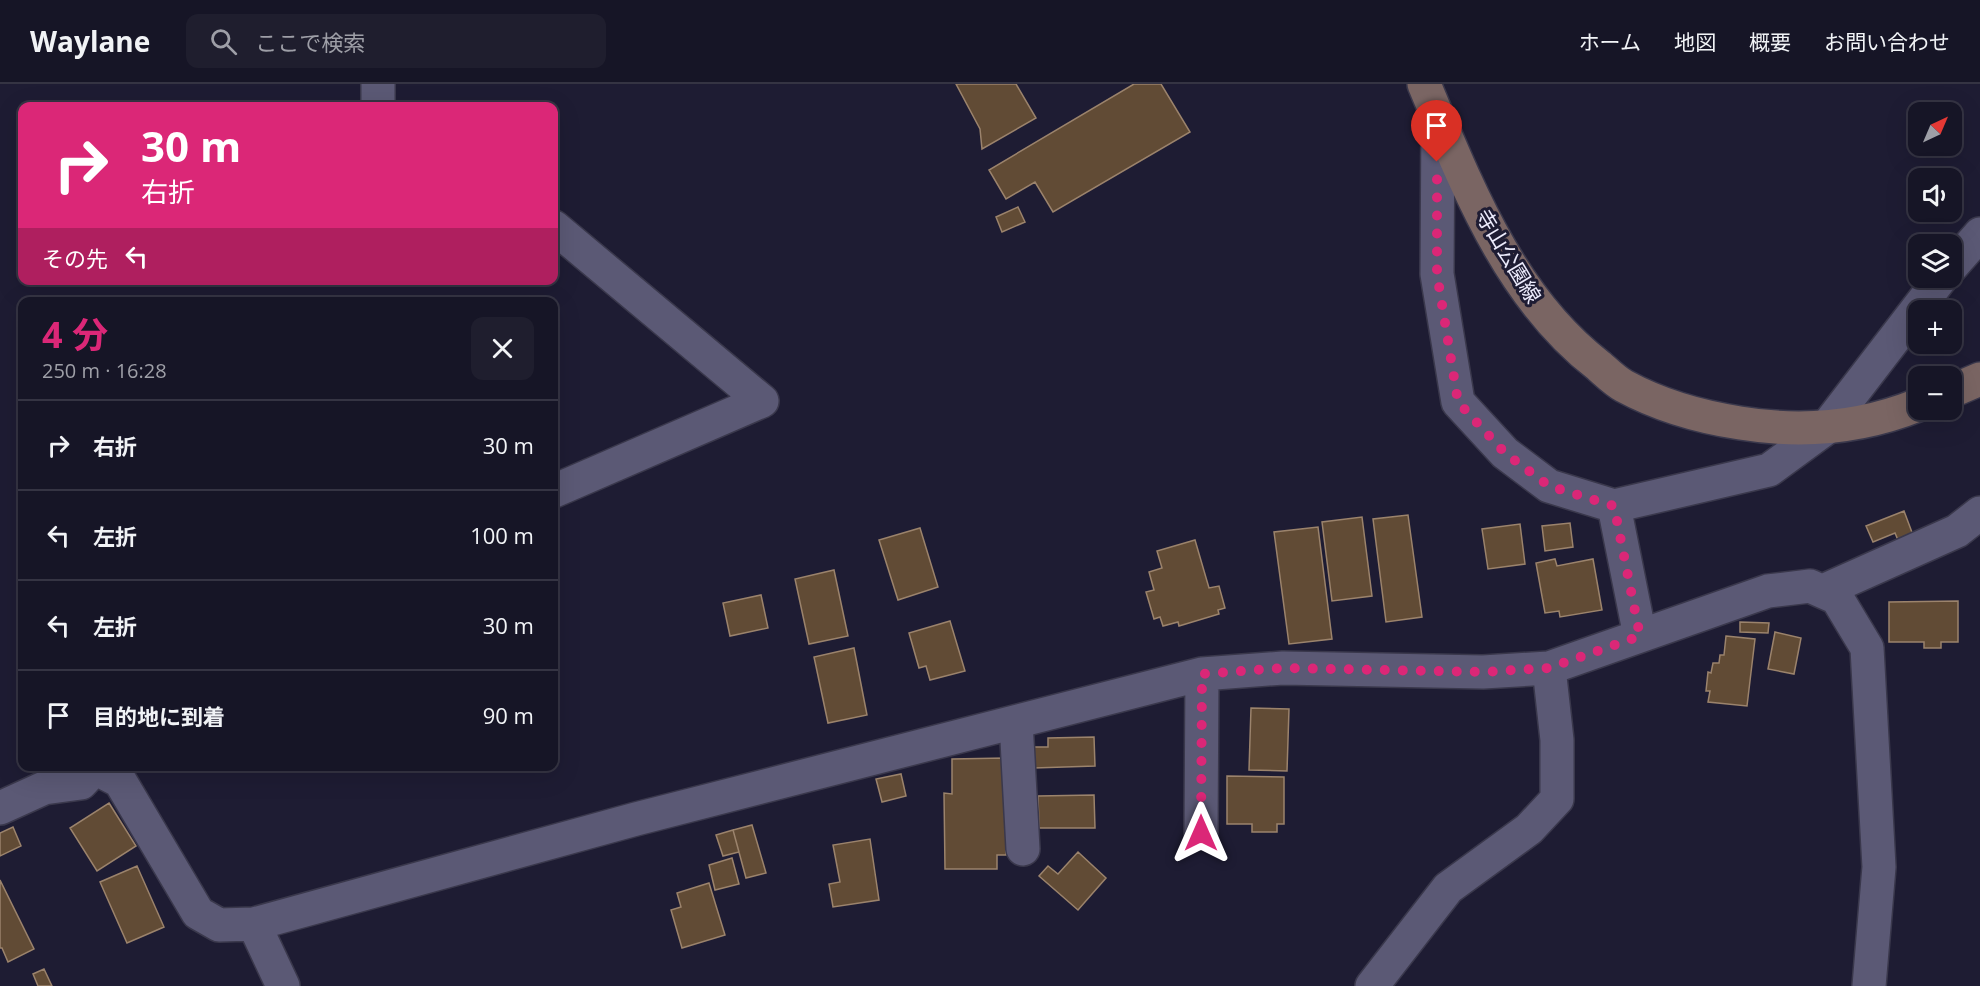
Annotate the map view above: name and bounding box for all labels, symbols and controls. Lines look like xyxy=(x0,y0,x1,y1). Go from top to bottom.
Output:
search box xyxy=(186,14,606,68)
text: Waylane xyxy=(30,22,150,60)
icon: search xyxy=(207,25,240,58)
text: ここで検索 xyxy=(255,27,365,57)
text: ホーム xyxy=(1579,28,1641,56)
text: 地図 xyxy=(1674,28,1716,56)
text: 概要 xyxy=(1749,28,1791,56)
text: お問い合わせ xyxy=(1824,28,1950,56)
pin xyxy=(1411,100,1462,162)
north arrow xyxy=(1908,102,1962,156)
map controls xyxy=(1908,102,1962,420)
icon: arrive xyxy=(1420,109,1453,142)
text: 30 m xyxy=(141,117,241,174)
icon: right xyxy=(42,126,120,204)
button: sound xyxy=(1908,168,1962,222)
text: 右折 xyxy=(141,173,195,210)
street label: 寺山公園線 xyxy=(1470,204,1548,308)
button: layers xyxy=(1908,234,1962,288)
icon: left xyxy=(120,240,153,273)
text: その先 xyxy=(42,243,108,273)
button: + xyxy=(1908,300,1962,354)
text: 4 分 xyxy=(42,310,108,359)
button: close xyxy=(471,317,534,380)
text: 250 m · 16:28 xyxy=(42,357,167,384)
button: − xyxy=(1908,366,1962,420)
icon: right xyxy=(42,429,75,462)
text: 30 m xyxy=(483,430,534,460)
text: 右折 xyxy=(93,431,137,461)
icon: left xyxy=(42,519,75,552)
text: 100 m xyxy=(470,520,534,550)
text: 左折 xyxy=(93,521,137,551)
icon: left xyxy=(42,609,75,642)
text: 30 m xyxy=(483,610,534,640)
text: 左折 xyxy=(93,611,137,641)
icon: arrive xyxy=(42,699,75,732)
text: 90 m xyxy=(483,700,534,730)
text: 目的地に到着 xyxy=(93,701,225,731)
position arrow xyxy=(1169,801,1233,865)

